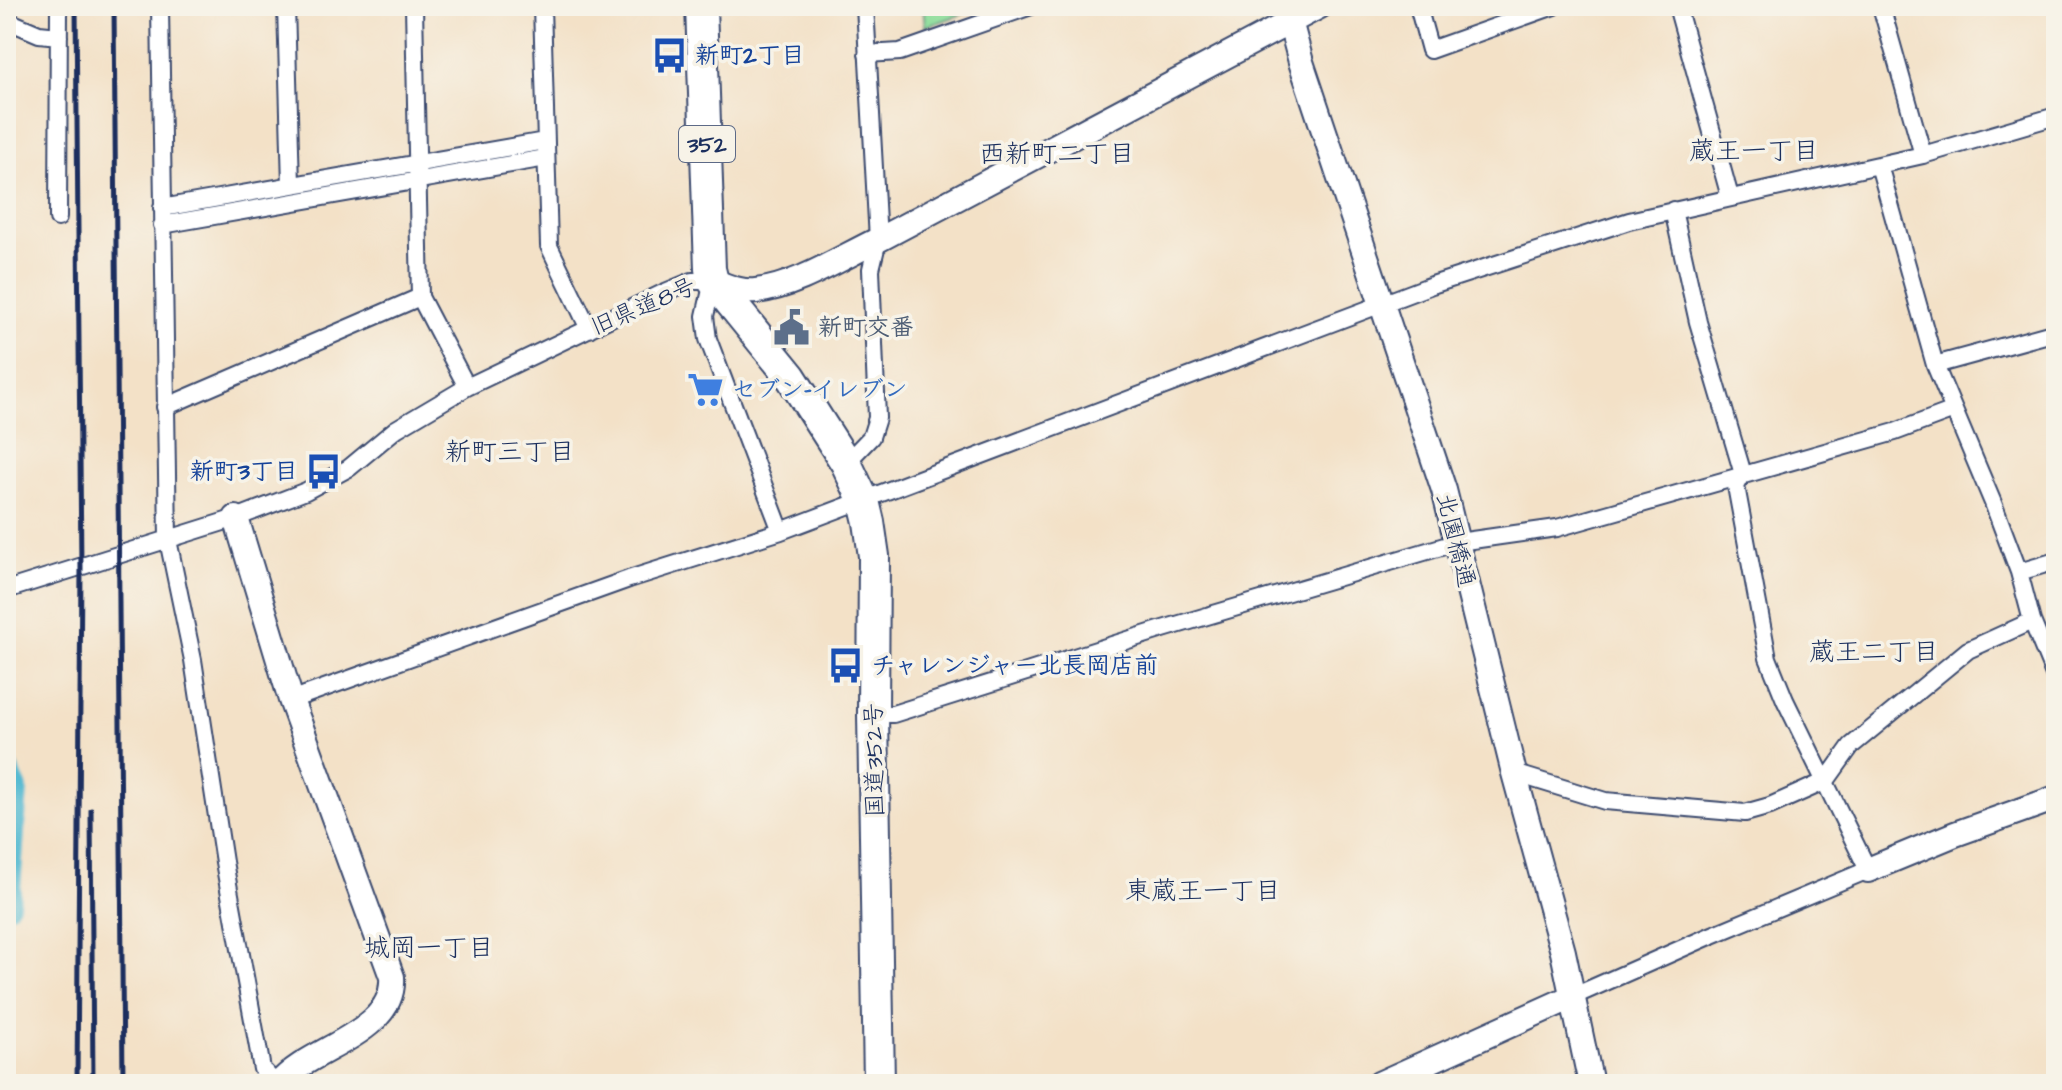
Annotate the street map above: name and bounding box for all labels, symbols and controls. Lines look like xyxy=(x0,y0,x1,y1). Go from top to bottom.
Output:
bus stop icon: 新町2丁目 xyxy=(650,36,688,74)
place label: 新町2丁目 xyxy=(695,39,805,73)
road number: 352 xyxy=(679,126,735,162)
district label: 蔵王一丁目 xyxy=(1689,133,1819,169)
district label: 西新町二丁目 xyxy=(979,136,1135,172)
street label: 旧県道8号 xyxy=(585,269,701,344)
public building icon: 新町交番 xyxy=(773,308,811,346)
place label: 新町交番 xyxy=(818,311,914,345)
supermarket icon: セブン-イレブン xyxy=(687,370,725,408)
place label: セブン-イレブン xyxy=(732,373,907,407)
district label: 新町三丁目 xyxy=(445,434,575,470)
bus stop icon: 新町3丁目 xyxy=(305,452,343,490)
place label: 新町3丁目 xyxy=(190,455,298,489)
street label: 北園橋通 xyxy=(1427,490,1483,591)
district label: 蔵王二丁目 xyxy=(1809,634,1939,670)
bus stop icon: チャレンジャー北長岡店前 xyxy=(826,646,864,684)
place label: チャレンジャー北長岡店前 xyxy=(871,649,1158,683)
street label: 国道352号 xyxy=(857,702,893,818)
district label: 東蔵王一丁目 xyxy=(1125,873,1281,909)
district label: 城岡一丁目 xyxy=(364,930,494,966)

